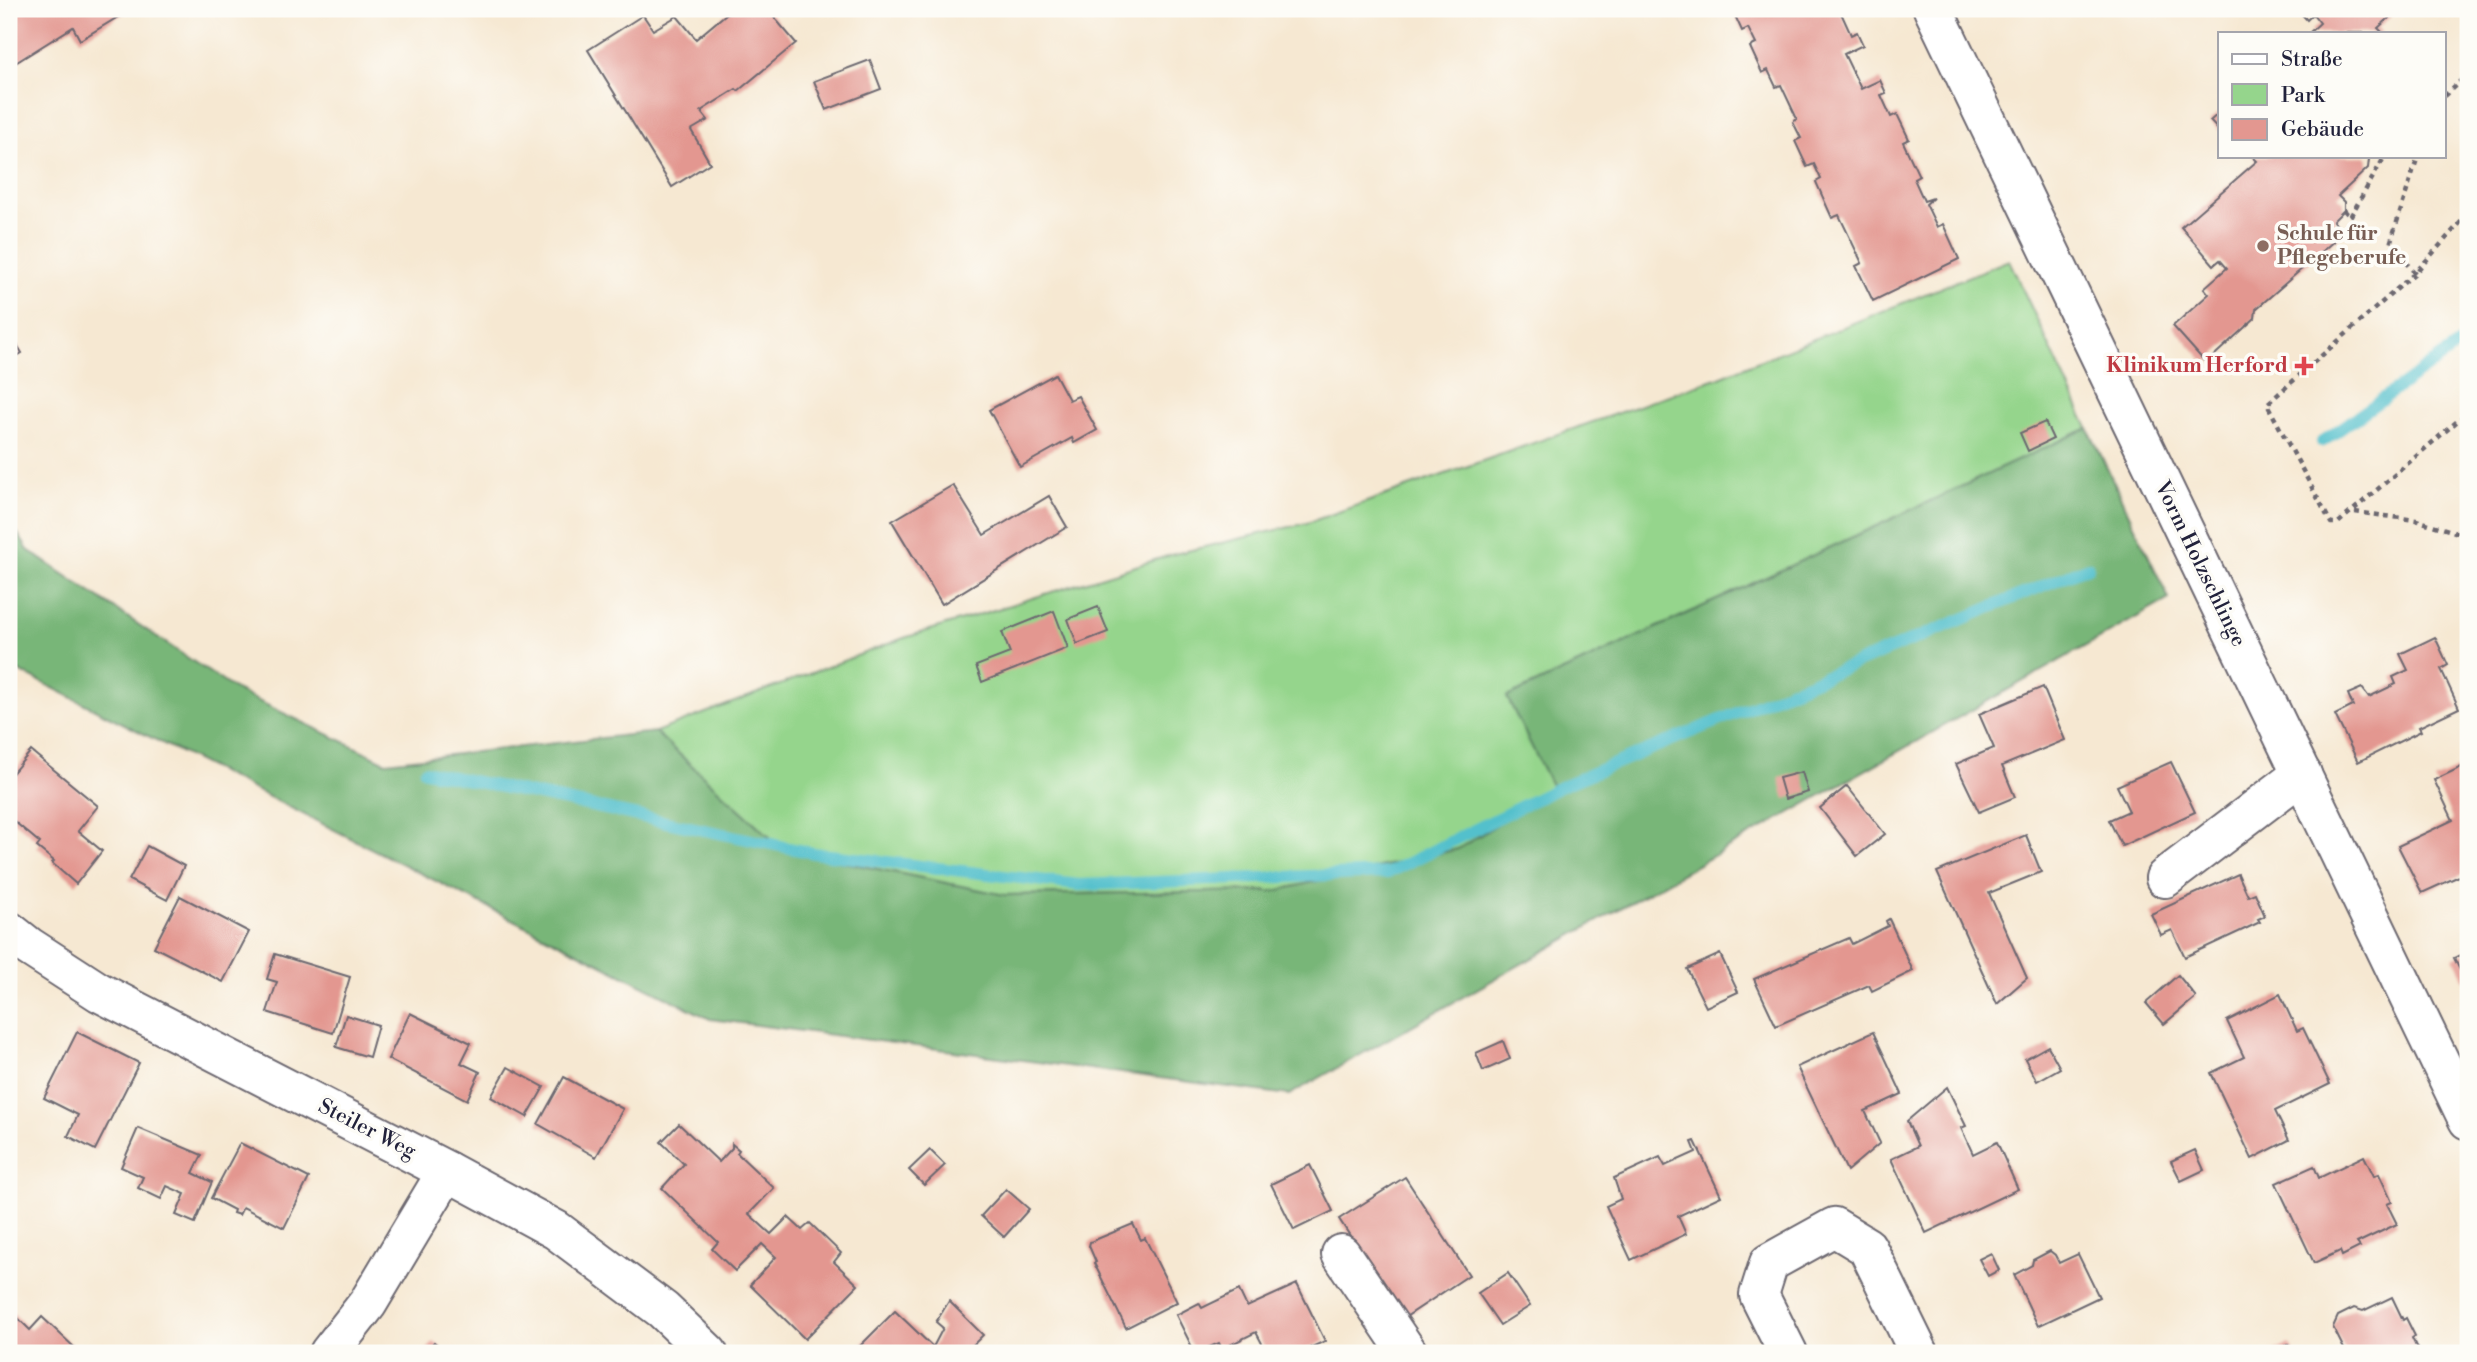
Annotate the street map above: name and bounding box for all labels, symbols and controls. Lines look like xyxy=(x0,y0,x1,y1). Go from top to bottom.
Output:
legend xyxy=(2218,32,2446,158)
text: Straße xyxy=(2281,47,2343,73)
text: Park xyxy=(2281,83,2326,109)
text: Gebäude xyxy=(2281,117,2364,143)
place label: Schule für Pflegeberufe xyxy=(2277,221,2406,271)
marker: Schule für Pflegeberufe xyxy=(2255,238,2271,254)
place label: Klinikum Herford xyxy=(2106,353,2288,379)
marker: Klinikum Herford xyxy=(2294,356,2314,376)
street label: Vorm Holzschlinge xyxy=(2148,476,2251,651)
street label: Steiler Weg xyxy=(314,1093,420,1165)

